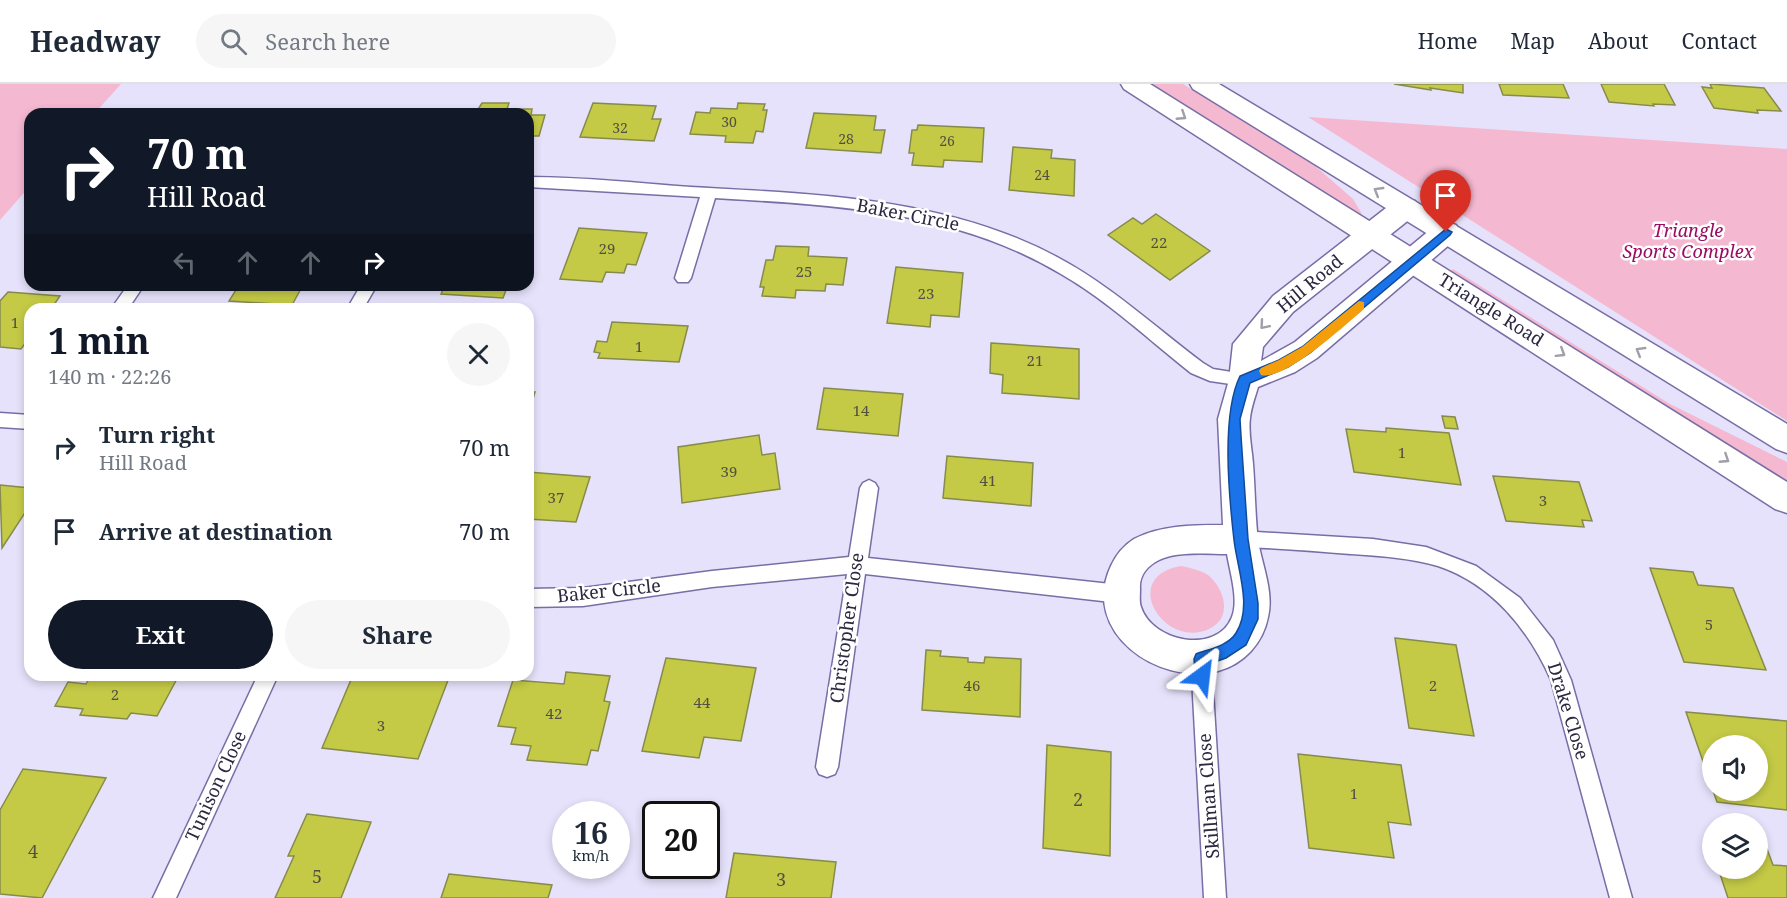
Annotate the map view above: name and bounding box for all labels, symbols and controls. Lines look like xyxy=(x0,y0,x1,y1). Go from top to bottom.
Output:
search box xyxy=(196,14,616,68)
text: Headway xyxy=(30,22,160,60)
icon: search xyxy=(217,25,250,58)
text: Search here xyxy=(265,26,390,56)
text: Home xyxy=(1418,27,1478,55)
text: Map xyxy=(1511,27,1555,55)
text: About xyxy=(1588,27,1649,55)
text: Contact xyxy=(1682,27,1757,55)
one-way arrow xyxy=(1176,108,1186,120)
house number: 30 xyxy=(721,112,737,131)
house number: 32 xyxy=(612,118,628,137)
text: 70 m xyxy=(147,124,247,181)
house number: 28 xyxy=(838,129,854,148)
house number: 26 xyxy=(939,131,955,150)
icon: right xyxy=(48,132,126,210)
house number: 24 xyxy=(1034,165,1050,184)
pin xyxy=(1420,170,1471,232)
text: Hill Road xyxy=(147,178,266,215)
icon: arrive xyxy=(1429,179,1462,212)
one-way arrow xyxy=(1374,187,1384,199)
street label: Baker Circle xyxy=(855,192,962,236)
park label: Triangle Sports Complex xyxy=(1623,218,1755,263)
house number: 22 xyxy=(1151,232,1167,252)
house number: 29 xyxy=(599,238,615,258)
icon: left xyxy=(168,246,201,279)
icon: ahead xyxy=(231,246,264,279)
icon: ahead xyxy=(294,246,327,279)
icon: right xyxy=(357,246,390,279)
street label: Hill Road xyxy=(1271,249,1347,318)
house number: 25 xyxy=(796,261,812,281)
street label: Triangle Road xyxy=(1434,267,1549,351)
house number: 23 xyxy=(918,283,934,303)
house number: 1 xyxy=(11,312,19,332)
text: 1 min xyxy=(48,316,150,365)
one-way arrow xyxy=(1260,318,1271,329)
button: close xyxy=(447,323,510,386)
house number: 1 xyxy=(635,336,643,356)
one-way arrow xyxy=(1555,346,1565,358)
one-way arrow xyxy=(1635,347,1646,358)
house number: 21 xyxy=(1027,350,1043,370)
text: 140 m · 22:26 xyxy=(48,363,171,390)
house number: 14 xyxy=(853,400,870,420)
text: Turn right xyxy=(99,419,215,449)
icon: right xyxy=(48,431,81,464)
text: 70 m xyxy=(459,432,510,462)
house number: 1 xyxy=(1398,442,1406,462)
text: Hill Road xyxy=(99,449,187,476)
one-way arrow xyxy=(1718,451,1729,462)
house number: 39 xyxy=(721,461,737,481)
house number: 41 xyxy=(980,470,996,490)
house number: 37 xyxy=(548,487,564,507)
house number: 3 xyxy=(1539,490,1547,510)
icon: arrive xyxy=(48,515,81,548)
text: Arrive at destination xyxy=(99,516,333,546)
text: 70 m xyxy=(459,516,510,546)
street label: Christopher Close xyxy=(824,551,868,705)
street label: Baker Circle xyxy=(556,573,662,607)
button: Exit xyxy=(48,600,273,669)
button: Share xyxy=(285,600,510,669)
house number: 5 xyxy=(1705,614,1713,634)
position arrow xyxy=(1170,644,1234,708)
street label: Drake Close xyxy=(1543,659,1595,762)
house number: 46 xyxy=(964,675,980,695)
house number: 2 xyxy=(1429,675,1437,695)
house number: 2 xyxy=(111,684,119,704)
house number: 44 xyxy=(694,692,711,712)
house number: 42 xyxy=(546,703,562,723)
house number: 3 xyxy=(377,715,385,735)
street label: Tunison Close xyxy=(179,726,251,845)
street label: Skillman Close xyxy=(1192,733,1224,859)
map controls xyxy=(1702,735,1768,879)
button: sound xyxy=(1702,735,1768,801)
house number: 1 xyxy=(1350,783,1358,803)
house number: 2 xyxy=(1073,787,1083,811)
speed limit sign: 20 xyxy=(642,801,720,879)
text: 16 xyxy=(574,812,608,853)
button: layers xyxy=(1702,813,1768,879)
house number: 4 xyxy=(28,839,38,863)
text: km/h xyxy=(573,845,609,865)
house number: 5 xyxy=(312,864,322,888)
house number: 3 xyxy=(776,867,786,891)

